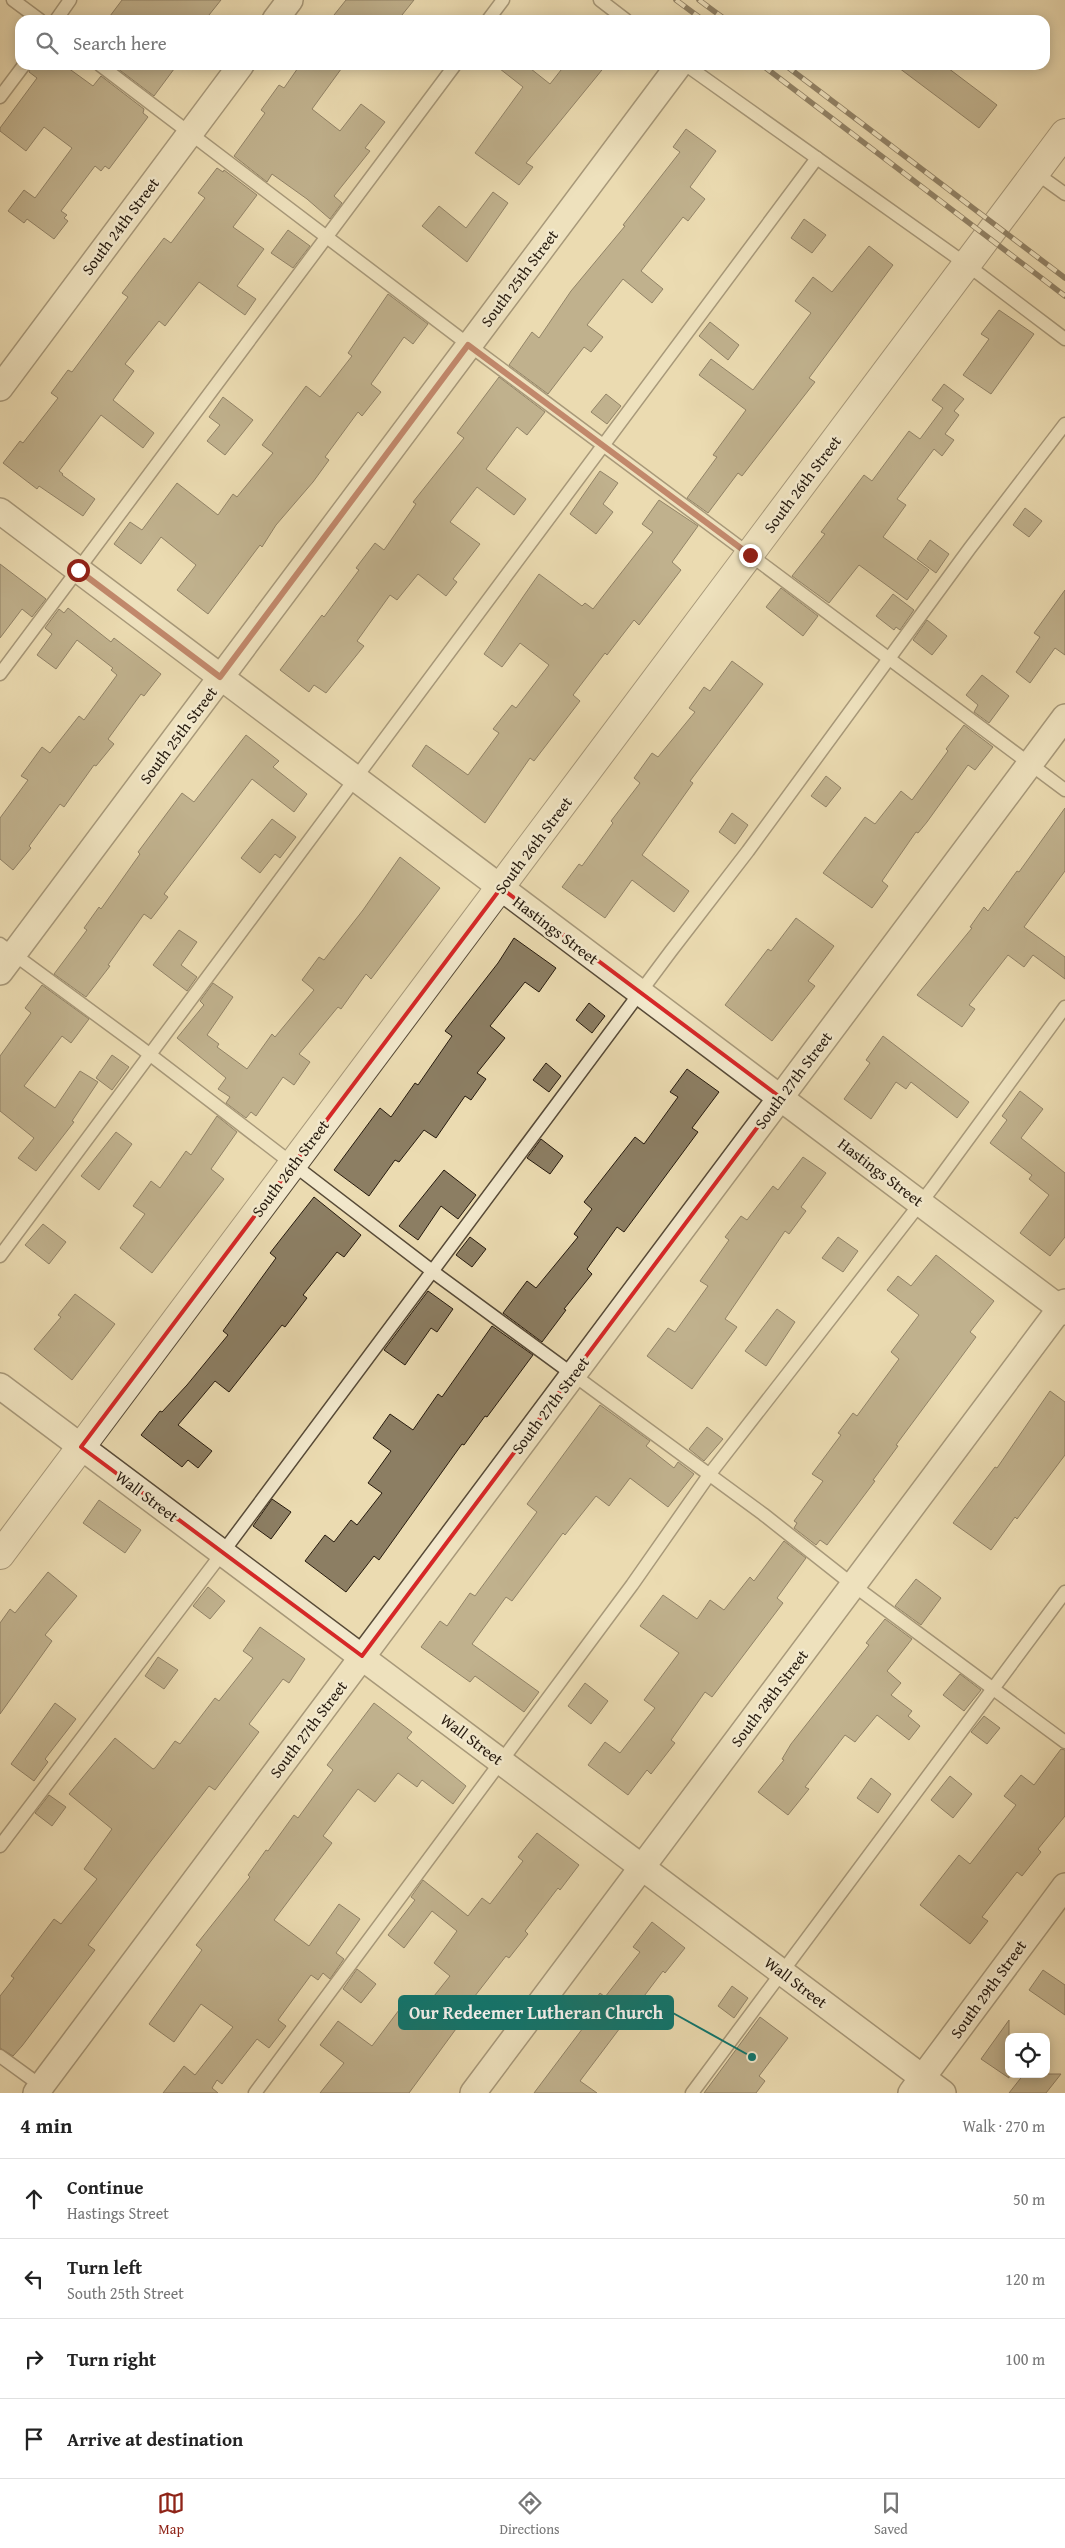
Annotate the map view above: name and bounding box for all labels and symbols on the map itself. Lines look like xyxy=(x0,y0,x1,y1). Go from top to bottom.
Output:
street label: South 24th Street xyxy=(75,172,165,280)
street label: South 25th Street xyxy=(474,224,564,332)
street label: South 26th Street xyxy=(757,430,847,538)
route end xyxy=(739,544,762,567)
route start xyxy=(67,559,90,582)
street label: South 25th Street xyxy=(133,681,223,789)
street label: South 26th Street xyxy=(488,791,578,899)
street label: Hastings Street xyxy=(508,890,604,970)
street label: South 27th Street xyxy=(748,1026,838,1134)
street label: South 26th Street xyxy=(245,1114,335,1222)
street label: Hastings Street xyxy=(833,1132,929,1212)
street label: South 27th Street xyxy=(505,1351,595,1459)
street label: Wall Street xyxy=(110,1464,184,1528)
street label: South 28th Street xyxy=(724,1644,814,1752)
street label: South 27th Street xyxy=(263,1675,353,1783)
street label: Wall Street xyxy=(435,1707,509,1771)
street label: South 29th Street xyxy=(944,1934,1032,2043)
street label: Wall Street xyxy=(759,1950,833,2014)
callout: Our Redeemer Lutheran Church xyxy=(399,1996,673,2029)
text: Our Redeemer Lutheran Church xyxy=(409,1999,663,2026)

